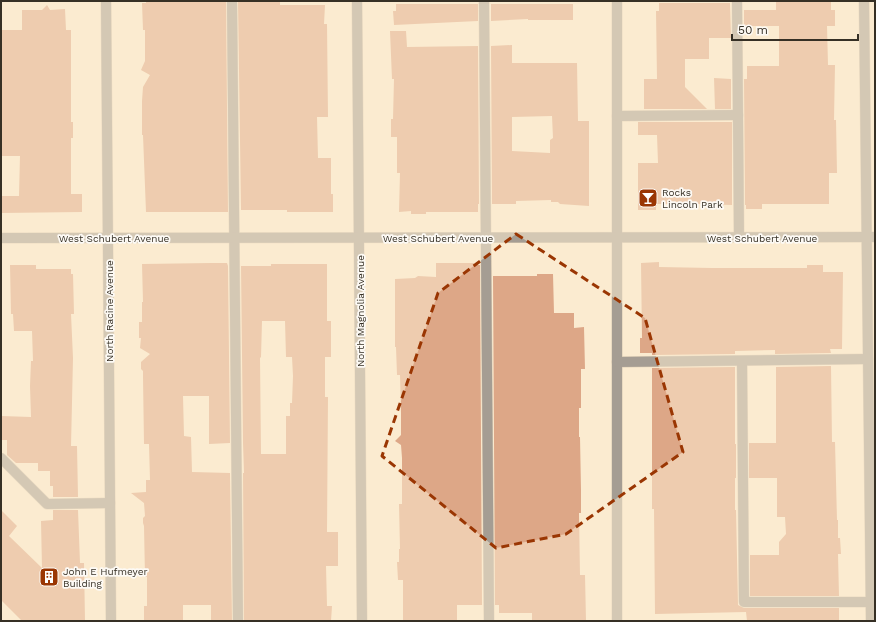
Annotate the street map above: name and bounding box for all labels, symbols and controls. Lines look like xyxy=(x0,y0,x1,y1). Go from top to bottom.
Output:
scale bar xyxy=(732,16,858,42)
text: 50 m xyxy=(738,23,768,37)
bar icon: Rocks Lincoln Park xyxy=(637,187,659,209)
place label: Rocks Lincoln Park xyxy=(662,187,723,210)
street label: West Schubert Avenue xyxy=(59,233,170,244)
street label: West Schubert Avenue xyxy=(383,233,494,244)
street label: West Schubert Avenue xyxy=(707,233,818,244)
street label: North Magnolia Avenue xyxy=(355,255,366,367)
street label: North Racine Avenue xyxy=(104,260,115,362)
building icon: John E Hufmeyer Building xyxy=(38,566,60,588)
place label: John E Hufmeyer Building xyxy=(63,566,148,589)

